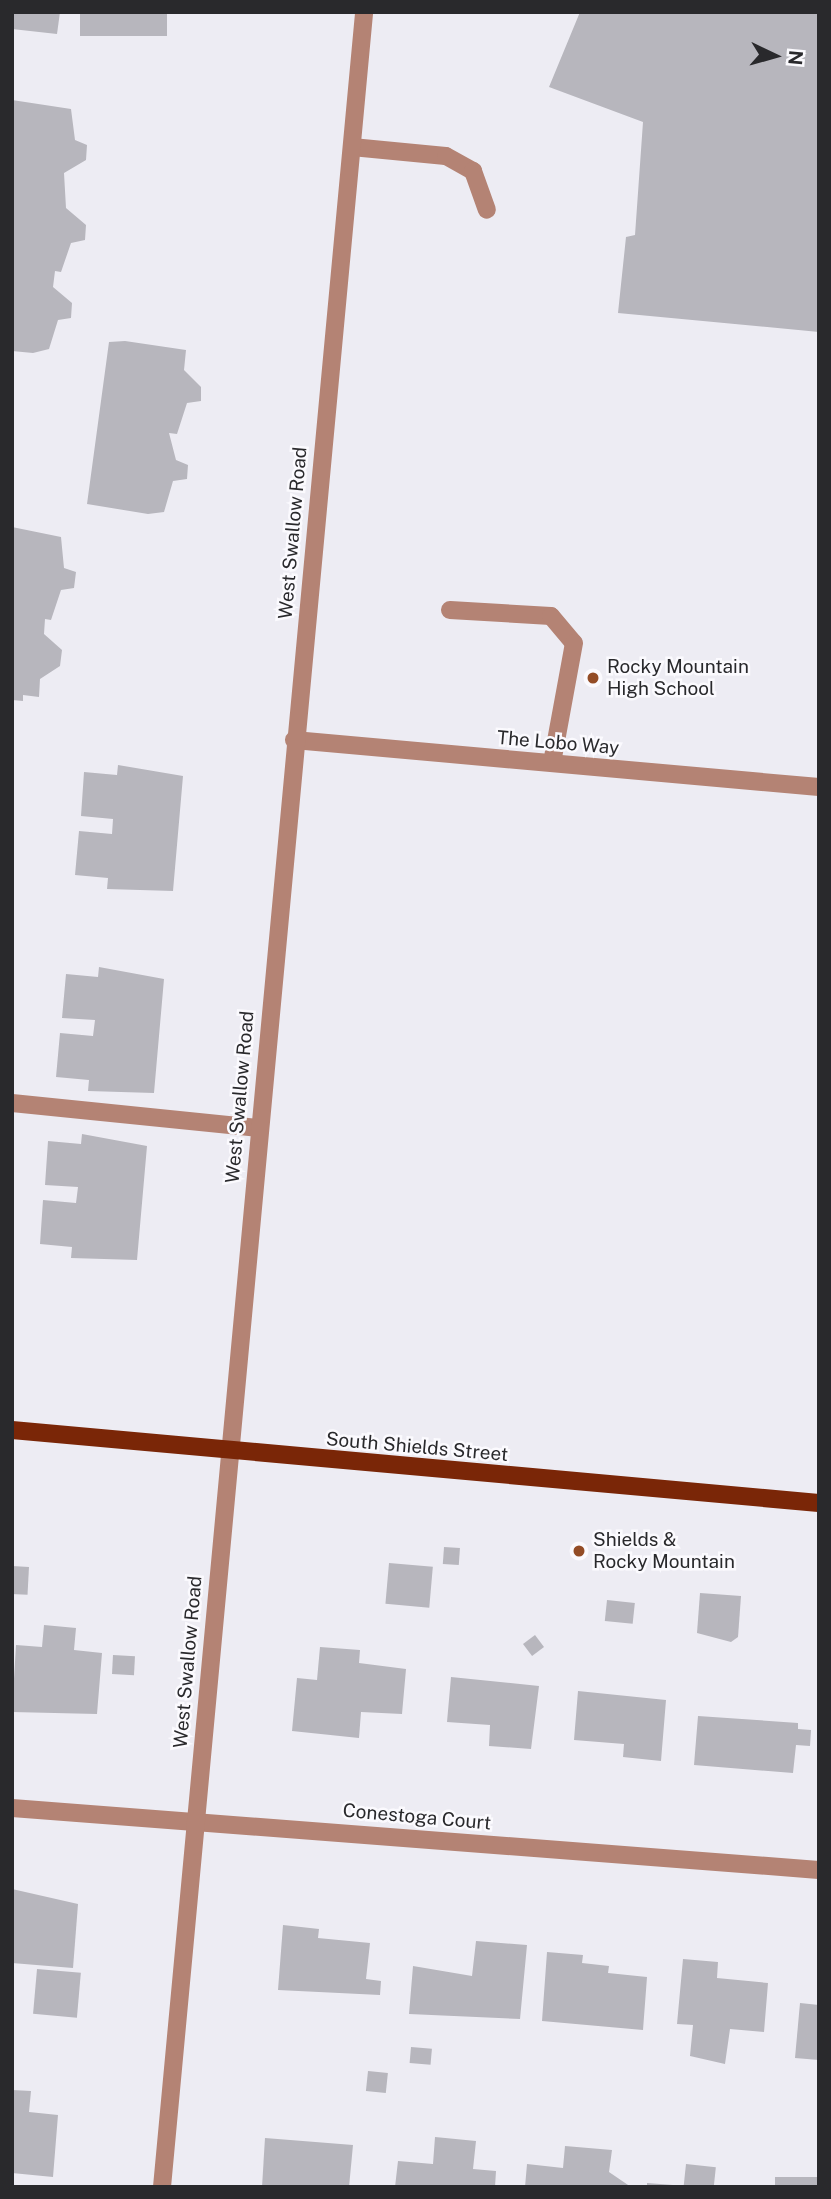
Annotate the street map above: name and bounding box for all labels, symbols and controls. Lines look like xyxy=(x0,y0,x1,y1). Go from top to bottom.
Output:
north arrow xyxy=(740,21,810,91)
text: N xyxy=(784,49,808,66)
street label: West Swallow Road xyxy=(274,446,312,620)
place label: Rocky Mountain High School xyxy=(607,656,749,700)
marker: Rocky Mountain High School xyxy=(585,670,601,686)
street label: The Lobo Way xyxy=(496,726,620,760)
street label: West Swallow Road xyxy=(221,1010,259,1184)
street label: South Shields Street xyxy=(325,1428,509,1466)
place label: Shields & Rocky Mountain xyxy=(593,1529,735,1573)
marker: Shields & Rocky Mountain xyxy=(571,1543,587,1559)
street label: West Swallow Road xyxy=(169,1575,207,1749)
street label: Conestoga Court xyxy=(342,1799,492,1835)

